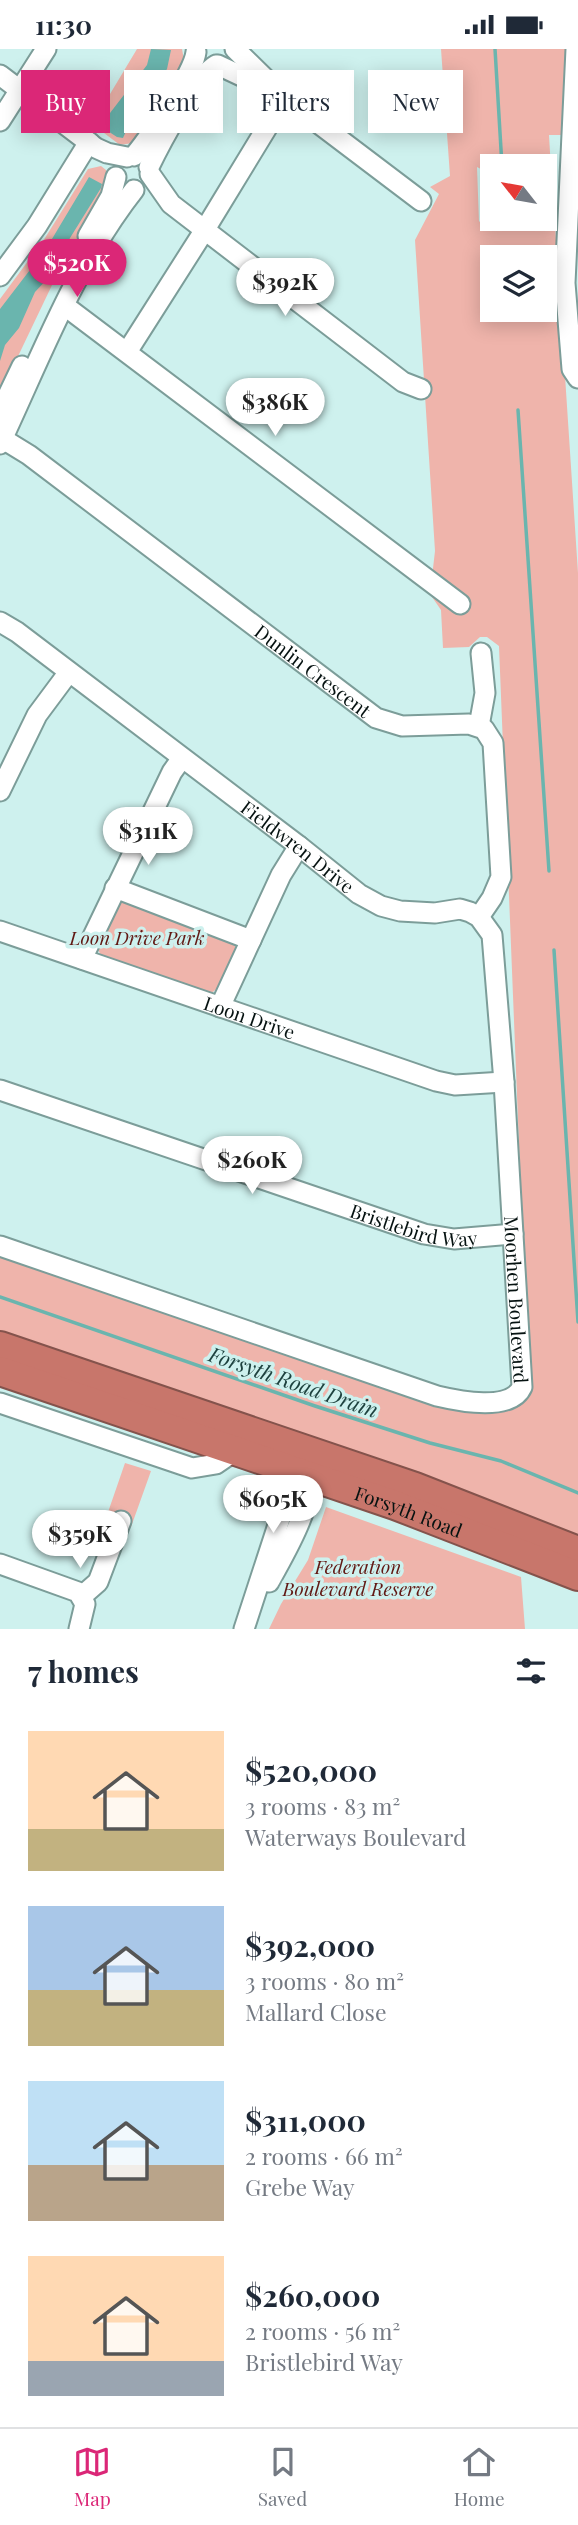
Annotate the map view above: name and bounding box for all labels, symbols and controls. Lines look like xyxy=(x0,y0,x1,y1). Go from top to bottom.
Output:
text: 11:30 xyxy=(35,7,92,42)
chip: Buy xyxy=(21,70,110,133)
chip: Rent xyxy=(124,70,223,133)
chip: Filters xyxy=(237,70,354,133)
chip: New xyxy=(368,70,463,133)
north arrow xyxy=(480,154,556,231)
map controls xyxy=(480,154,557,322)
pin: $520K xyxy=(28,239,126,299)
button: layers xyxy=(480,245,557,322)
text: $520K xyxy=(43,246,111,277)
pin: $392K xyxy=(236,259,334,318)
text: $392K xyxy=(252,265,318,296)
pin: $386K xyxy=(226,379,324,438)
text: $386K xyxy=(242,385,308,416)
street label: Dunlin Crescent xyxy=(250,618,377,723)
street label: Fieldwren Drive xyxy=(236,794,360,899)
pin: $311K xyxy=(99,807,197,867)
text: $311K xyxy=(119,814,177,845)
park label: Loon Drive Park xyxy=(68,924,205,950)
street label: Loon Drive xyxy=(201,989,299,1045)
pin: $260K xyxy=(203,1137,301,1196)
text: $260K xyxy=(217,1143,287,1174)
street label: Bristlebird Way xyxy=(347,1197,479,1253)
street label: Moorhen Boulevard xyxy=(499,1215,535,1384)
water label: Forsyth Road Drain xyxy=(205,1339,382,1423)
pin: $605K xyxy=(224,1475,322,1535)
street label: Forsyth Road xyxy=(351,1479,466,1543)
text: $605K xyxy=(239,1482,307,1513)
pin: $359K xyxy=(31,1511,129,1570)
text: $359K xyxy=(48,1517,112,1548)
park label: Federation Boulevard Reserve xyxy=(282,1553,433,1601)
text: 7 homes xyxy=(28,1651,139,1691)
icon: filters xyxy=(512,1652,550,1690)
text: $520,000 xyxy=(245,1750,377,1790)
icon: home xyxy=(84,1759,168,1843)
text: 3 rooms · 83 m² xyxy=(245,1790,400,1821)
text: Waterways Boulevard xyxy=(245,1821,466,1852)
text: $392,000 xyxy=(245,1925,375,1965)
icon: home xyxy=(84,1934,168,2018)
text: 3 rooms · 80 m² xyxy=(245,1965,404,1996)
text: Mallard Close xyxy=(245,1996,387,2027)
text: $311,000 xyxy=(245,2100,366,2140)
icon: home xyxy=(84,2109,168,2193)
text: 2 rooms · 66 m² xyxy=(245,2140,403,2171)
text: Grebe Way xyxy=(245,2171,355,2202)
text: $260,000 xyxy=(245,2275,380,2315)
icon: home xyxy=(84,2284,168,2368)
text: 2 rooms · 56 m² xyxy=(245,2315,400,2346)
text: Bristlebird Way xyxy=(245,2346,403,2377)
tab: Map xyxy=(73,2443,111,2511)
tab: Saved xyxy=(258,2443,307,2511)
tab: Home xyxy=(454,2443,505,2511)

